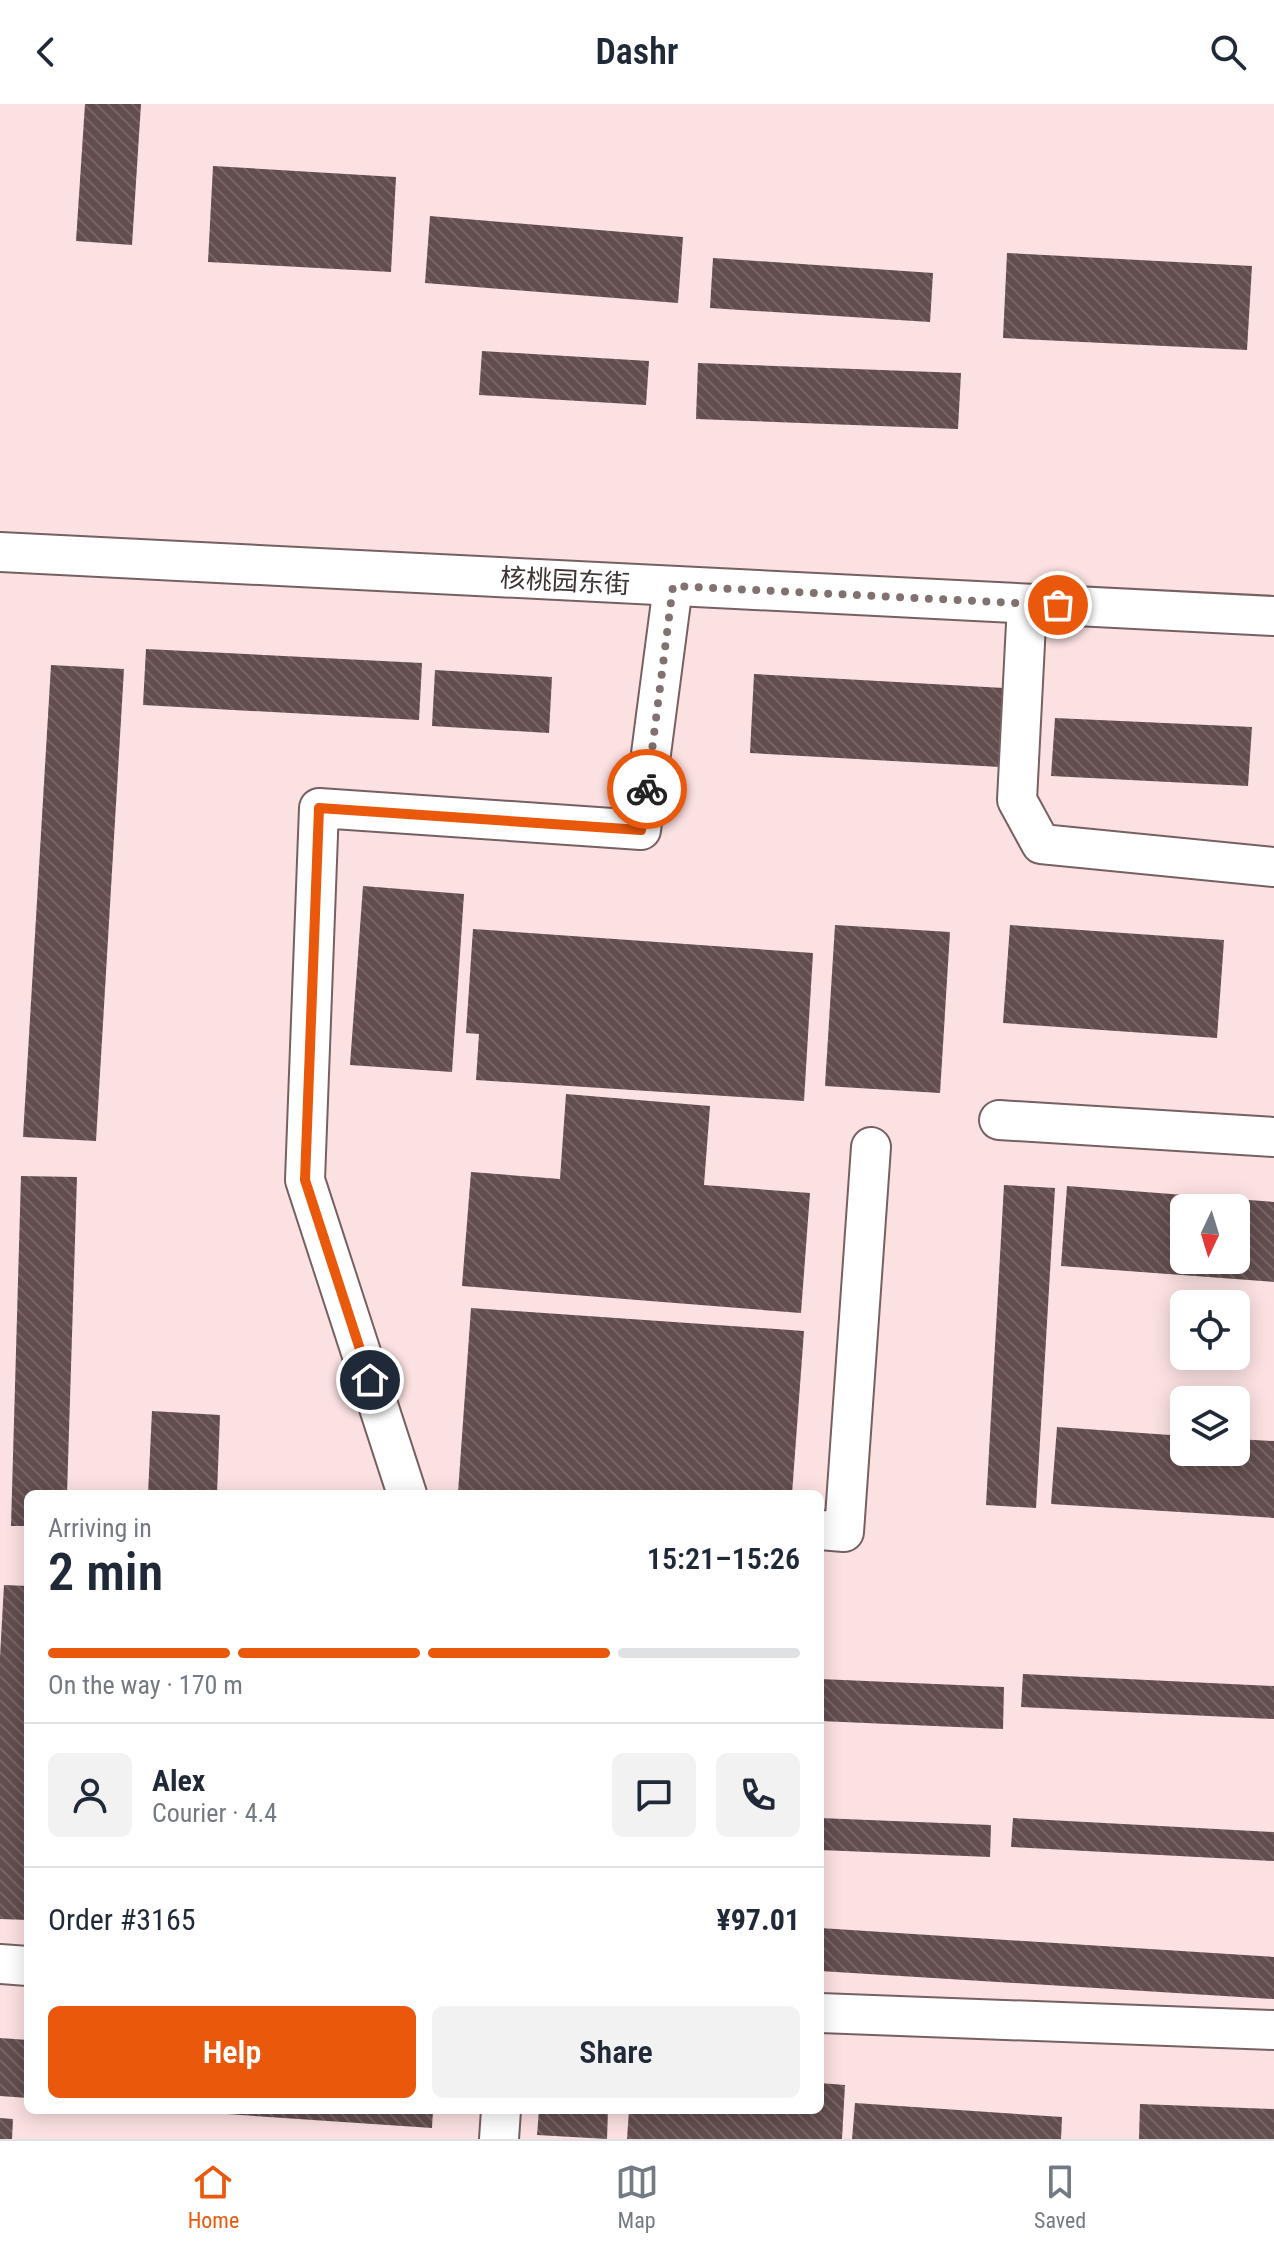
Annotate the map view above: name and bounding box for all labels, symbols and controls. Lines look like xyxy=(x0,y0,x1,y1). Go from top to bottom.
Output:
icon: back xyxy=(24,30,68,74)
icon: search xyxy=(1206,30,1250,74)
text: Dashr xyxy=(595,31,679,73)
street label: 核桃园东街 xyxy=(499,563,631,599)
pin xyxy=(1024,571,1092,639)
icon: bag xyxy=(1036,583,1080,627)
courier xyxy=(607,749,687,829)
icon: bike xyxy=(625,767,669,811)
north arrow xyxy=(1170,1194,1250,1274)
map controls xyxy=(1170,1194,1250,1466)
button: locate xyxy=(1170,1290,1250,1370)
pin xyxy=(336,1346,404,1414)
icon: home xyxy=(348,1358,392,1402)
button: layers xyxy=(1170,1386,1250,1466)
text: Arriving in xyxy=(48,1513,152,1543)
text: 15:21–15:26 xyxy=(647,1541,800,1576)
text: 2 min xyxy=(48,1542,163,1603)
text: On the way · 170 m xyxy=(48,1670,243,1700)
button: person xyxy=(48,1753,132,1837)
button: chat xyxy=(612,1753,696,1837)
button: phone xyxy=(716,1753,800,1837)
text: Alex xyxy=(152,1763,205,1798)
text: Courier · 4.4 xyxy=(152,1798,277,1828)
text: Order #3165 xyxy=(48,1902,196,1937)
text: ¥97.01 xyxy=(716,1902,800,1937)
button: Help xyxy=(48,2006,416,2098)
button: Share xyxy=(432,2006,800,2098)
tab: Home xyxy=(188,2160,239,2233)
tab: Map xyxy=(615,2160,659,2233)
tab: Saved xyxy=(1034,2160,1086,2233)

